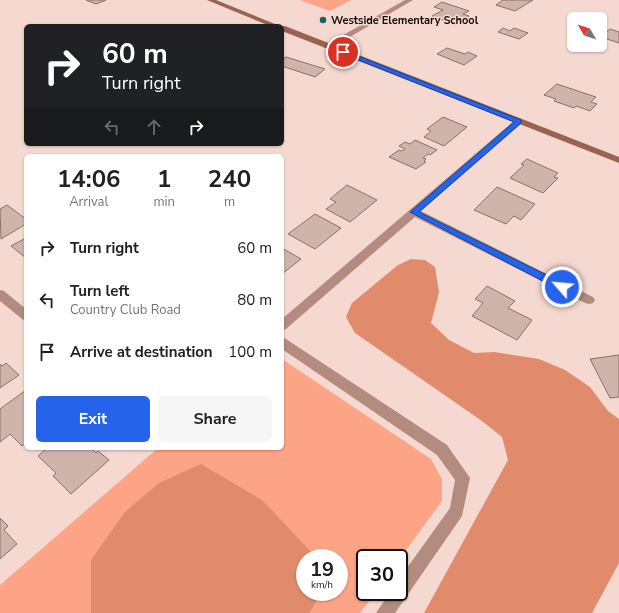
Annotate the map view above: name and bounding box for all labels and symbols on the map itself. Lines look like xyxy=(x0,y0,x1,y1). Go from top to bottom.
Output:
north arrow xyxy=(567,12,607,52)
place label: Westside Elementary School xyxy=(331,13,479,28)
marker: Westside Elementary School xyxy=(318,15,328,25)
pin xyxy=(326,35,360,69)
position arrow xyxy=(541,266,583,308)
speed limit sign: 30 xyxy=(356,549,408,601)

